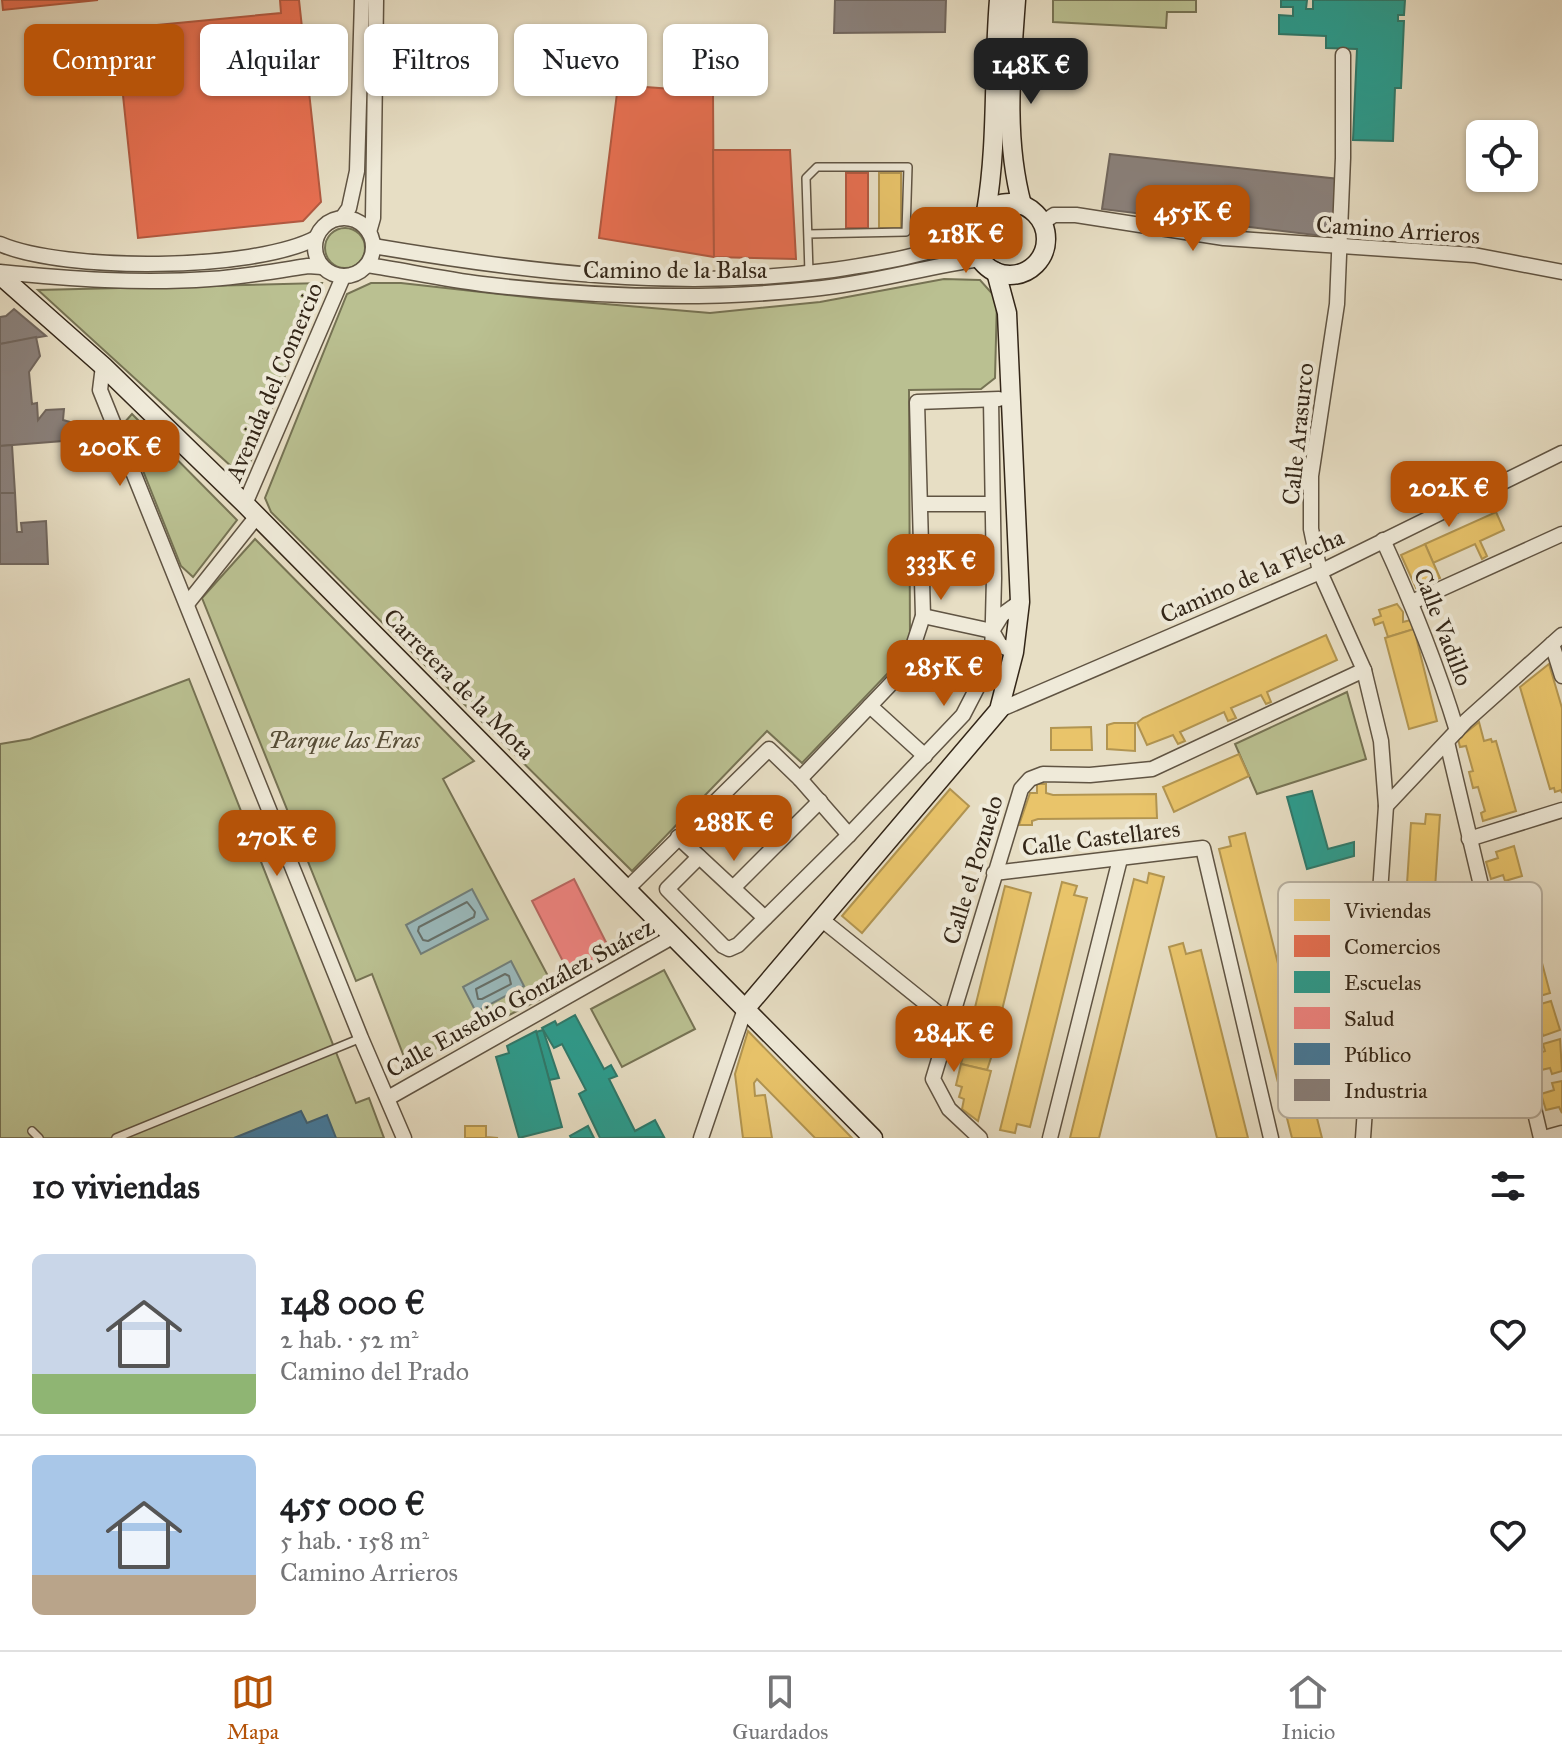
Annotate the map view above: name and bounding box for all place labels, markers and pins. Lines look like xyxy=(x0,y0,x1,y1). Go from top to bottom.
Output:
pin: 148K € xyxy=(966,38,1096,106)
pin: 455K € xyxy=(1128,185,1258,253)
pin: 218K € xyxy=(901,207,1031,275)
pin: 200K € xyxy=(55,420,185,488)
pin: 202K € xyxy=(1384,461,1514,529)
pin: 333K € xyxy=(876,534,1006,602)
pin: 285K € xyxy=(879,640,1009,708)
pin: 288K € xyxy=(669,795,799,863)
pin: 270K € xyxy=(212,810,342,878)
pin: 284K € xyxy=(889,1006,1019,1074)

